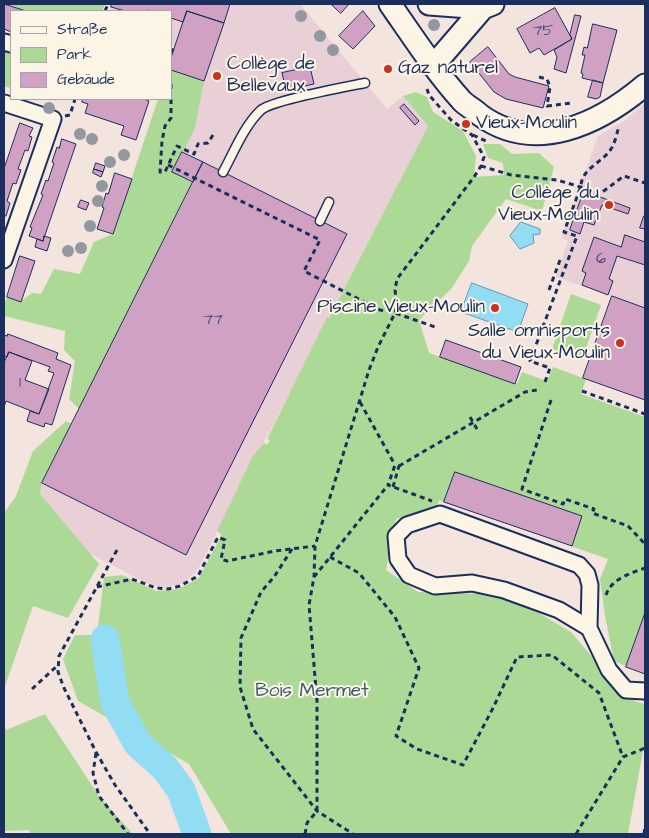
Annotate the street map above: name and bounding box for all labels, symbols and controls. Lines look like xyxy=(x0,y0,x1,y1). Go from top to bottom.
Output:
legend xyxy=(10,10,172,100)
text: Straße xyxy=(57,19,107,40)
house number: 75 xyxy=(532,22,554,42)
text: Park xyxy=(57,44,92,65)
place label: Collège de Bellevaux xyxy=(227,54,315,98)
place label: Gaz naturel xyxy=(398,58,498,80)
marker: Gaz naturel xyxy=(382,63,394,75)
text: Gebäude xyxy=(57,69,115,90)
marker: Collège de Bellevaux xyxy=(211,70,223,82)
place label: Vieux-Moulin xyxy=(476,113,577,135)
marker: Vieux-Moulin xyxy=(460,118,472,130)
place label: Collège du Vieux-Moulin xyxy=(498,183,599,227)
marker: Collège du Vieux-Moulin xyxy=(603,199,615,211)
house number: 6 xyxy=(596,250,606,270)
place label: Piscine Vieux-Moulin xyxy=(317,297,485,319)
marker: Piscine Vieux-Moulin xyxy=(489,302,501,314)
house number: 77 xyxy=(203,311,223,331)
place label: Salle omnisports du Vieux-Moulin xyxy=(468,321,610,365)
marker: Salle omnisports du Vieux-Moulin xyxy=(614,337,626,349)
house number: 1 xyxy=(19,374,21,394)
park label: Bois Mermet xyxy=(255,681,369,703)

